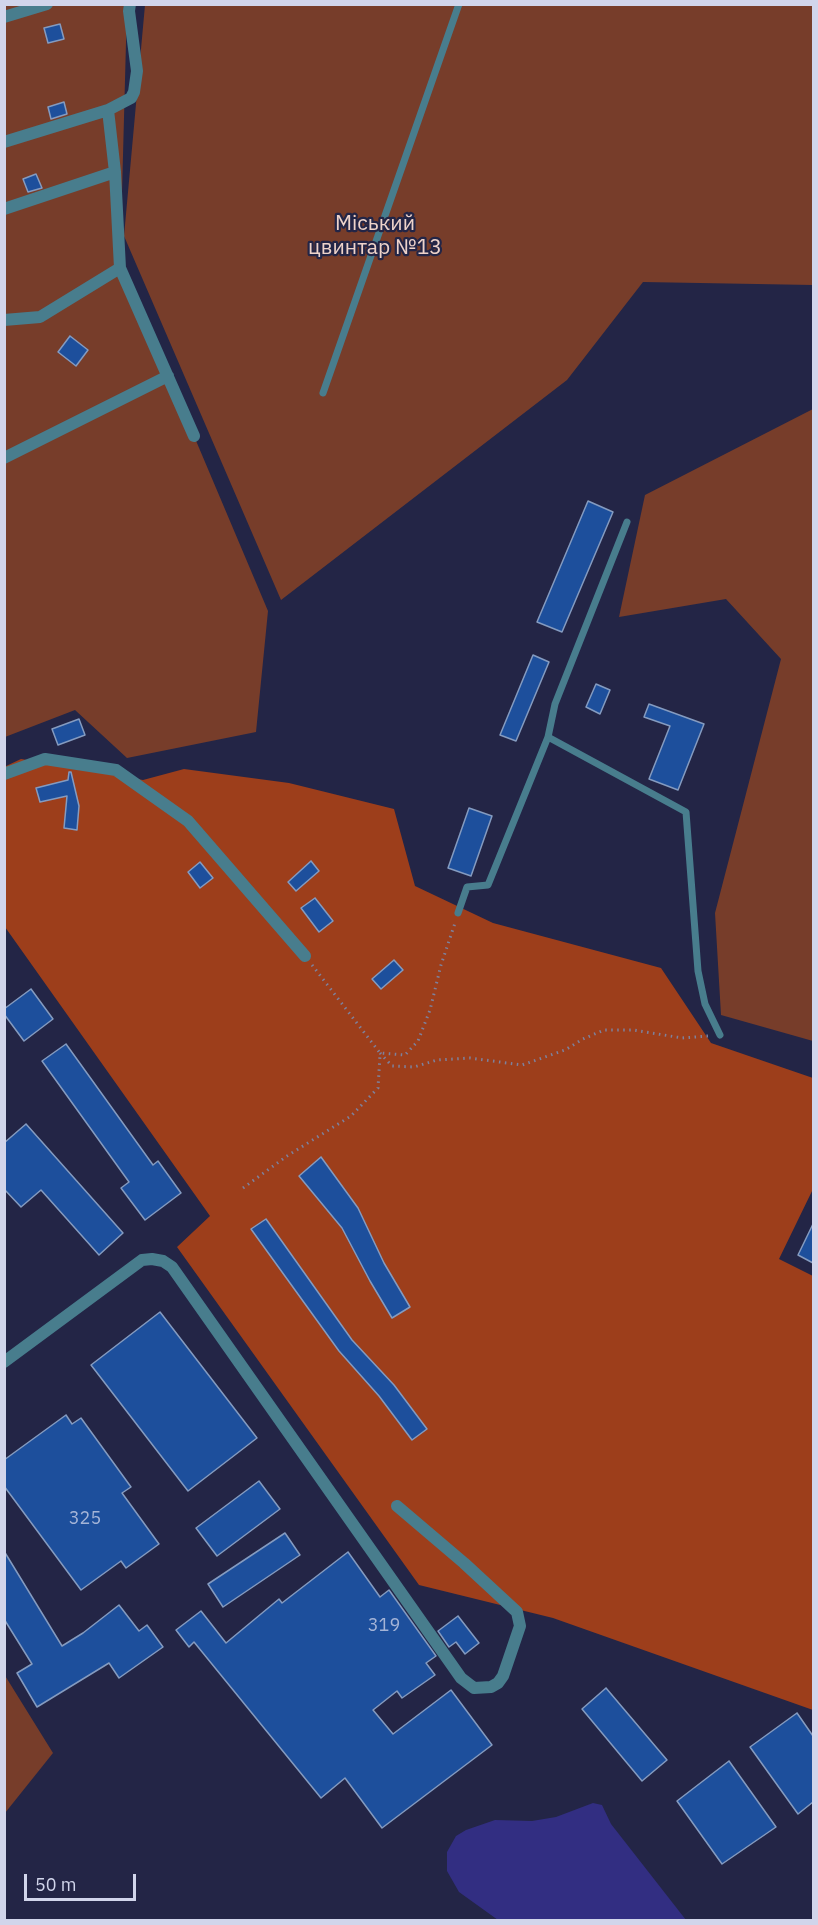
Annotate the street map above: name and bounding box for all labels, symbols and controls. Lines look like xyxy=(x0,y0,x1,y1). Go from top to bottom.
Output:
park label: Міський цвинтар №13 xyxy=(308,211,442,261)
house number: 325 xyxy=(69,1508,101,1530)
house number: 319 xyxy=(368,1615,400,1637)
scale bar xyxy=(27,1862,140,1900)
text: 50 m xyxy=(35,1873,77,1896)

